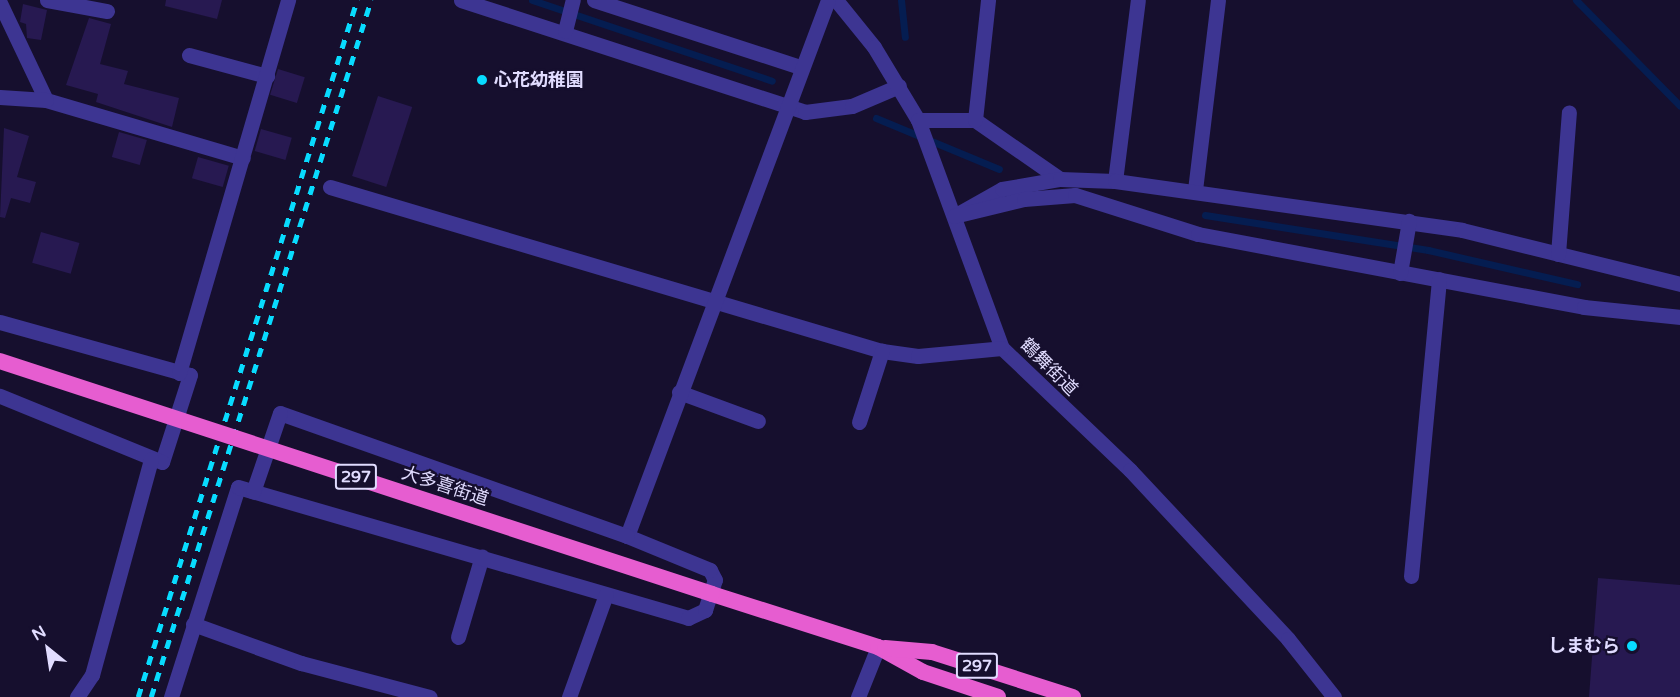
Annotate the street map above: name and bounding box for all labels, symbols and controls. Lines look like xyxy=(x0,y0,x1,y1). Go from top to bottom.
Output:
place label: 心花幼稚園 xyxy=(494,69,584,91)
marker: 心花幼稚園 xyxy=(475,73,489,87)
street label: 鶴舞街道 xyxy=(1016,334,1082,400)
street label: 大多喜街道 xyxy=(399,462,491,510)
road number: 297 xyxy=(334,464,378,490)
north arrow xyxy=(18,619,78,679)
text: N xyxy=(28,622,50,645)
place label: しまむら xyxy=(1548,635,1620,657)
marker: しまむら xyxy=(1625,639,1639,653)
road number: 297 xyxy=(954,653,1000,679)

